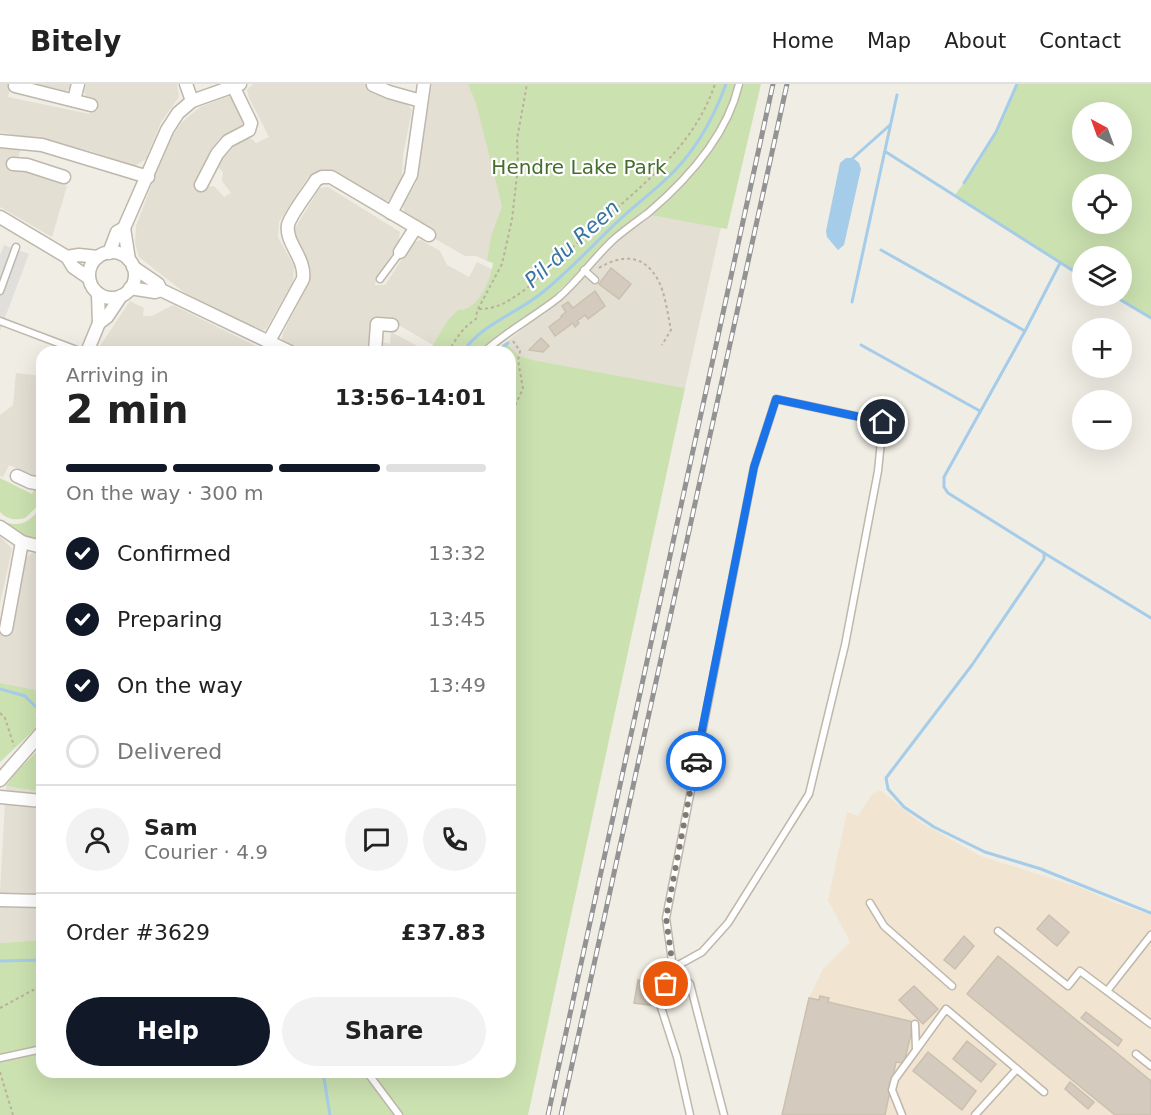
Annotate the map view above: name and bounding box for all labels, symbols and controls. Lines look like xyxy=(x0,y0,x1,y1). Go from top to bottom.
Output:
text: Bitely xyxy=(30,25,121,58)
text: Home xyxy=(772,29,834,53)
text: Map xyxy=(867,29,911,53)
text: About xyxy=(944,29,1006,53)
text: Contact xyxy=(1039,29,1121,53)
north arrow xyxy=(1072,102,1132,162)
map controls xyxy=(1072,102,1132,450)
park label: Hendre Lake Park xyxy=(491,155,667,179)
button: locate xyxy=(1072,174,1132,234)
water label: Pil-du Reen xyxy=(520,195,624,293)
button: layers xyxy=(1072,246,1132,306)
button: + xyxy=(1072,318,1132,378)
text: Arriving in xyxy=(66,363,169,387)
text: 13:56–14:01 xyxy=(335,385,486,410)
text: 2 min xyxy=(66,387,188,432)
button: − xyxy=(1072,390,1132,450)
pin xyxy=(857,396,908,447)
icon: home xyxy=(866,405,899,438)
text: On the way · 300 m xyxy=(66,481,264,505)
icon: check xyxy=(66,537,99,570)
text: Confirmed xyxy=(117,541,231,566)
text: 13:32 xyxy=(428,541,486,565)
icon: check xyxy=(66,603,99,636)
text: Preparing xyxy=(117,607,223,632)
text: 13:45 xyxy=(428,607,486,631)
icon: check xyxy=(66,669,99,702)
text: On the way xyxy=(117,673,243,698)
text: 13:49 xyxy=(428,673,486,697)
courier xyxy=(666,731,726,791)
text: Delivered xyxy=(117,739,222,764)
icon: car xyxy=(680,745,713,778)
button: person xyxy=(66,808,129,871)
button: chat xyxy=(345,808,408,871)
button: phone xyxy=(423,808,486,871)
text: Sam xyxy=(144,815,198,840)
text: Courier · 4.9 xyxy=(144,840,268,864)
text: Order #3629 xyxy=(66,920,210,945)
text: £37.83 xyxy=(401,920,486,945)
pin xyxy=(640,958,691,1009)
icon: bag xyxy=(649,967,682,1000)
button: Help xyxy=(66,997,270,1066)
button: Share xyxy=(282,997,486,1066)

